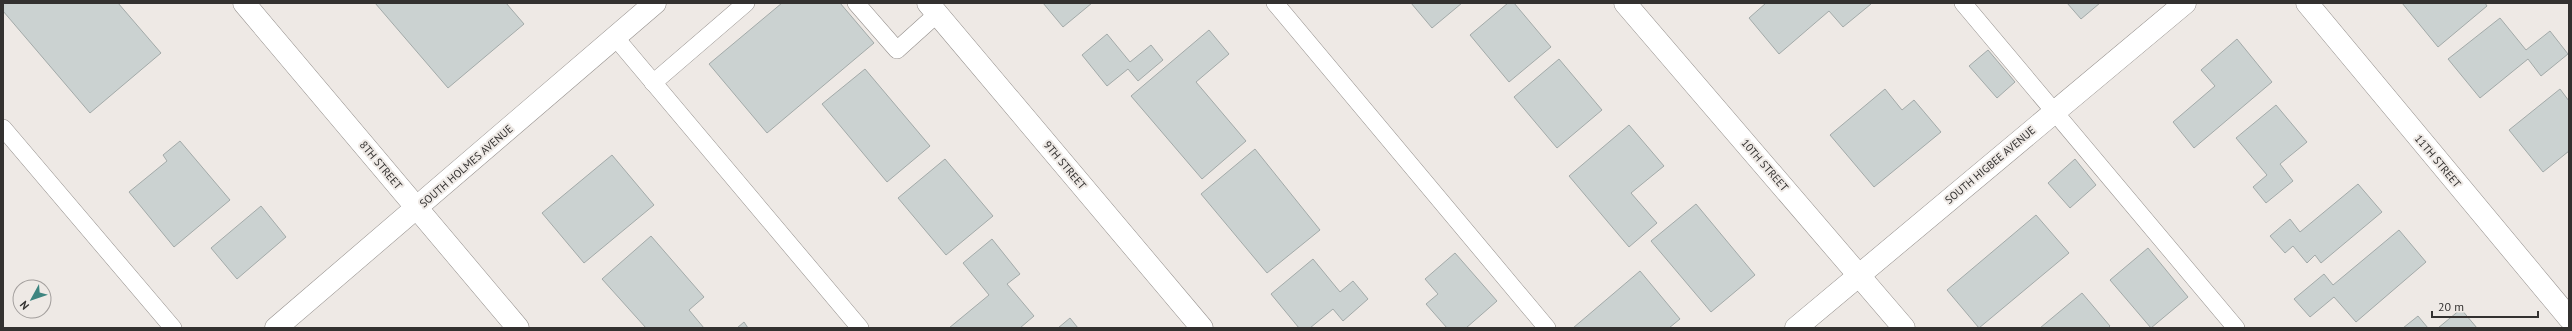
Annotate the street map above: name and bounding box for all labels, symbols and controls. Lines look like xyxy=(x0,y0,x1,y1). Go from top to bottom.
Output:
street label: SOUTH HOLMES AVENUE xyxy=(416,122,516,210)
street label: SOUTH HIGBEE AVENUE xyxy=(1942,123,2038,207)
street label: 11TH STREET xyxy=(2412,132,2464,190)
street label: 10TH STREET xyxy=(1738,136,1792,194)
street label: 8TH STREET xyxy=(357,138,405,192)
street label: 9TH STREET xyxy=(1041,138,1089,192)
north arrow xyxy=(12,279,52,319)
scale bar xyxy=(2432,293,2538,319)
text: N xyxy=(17,298,32,313)
text: 20 m xyxy=(2438,299,2464,314)

